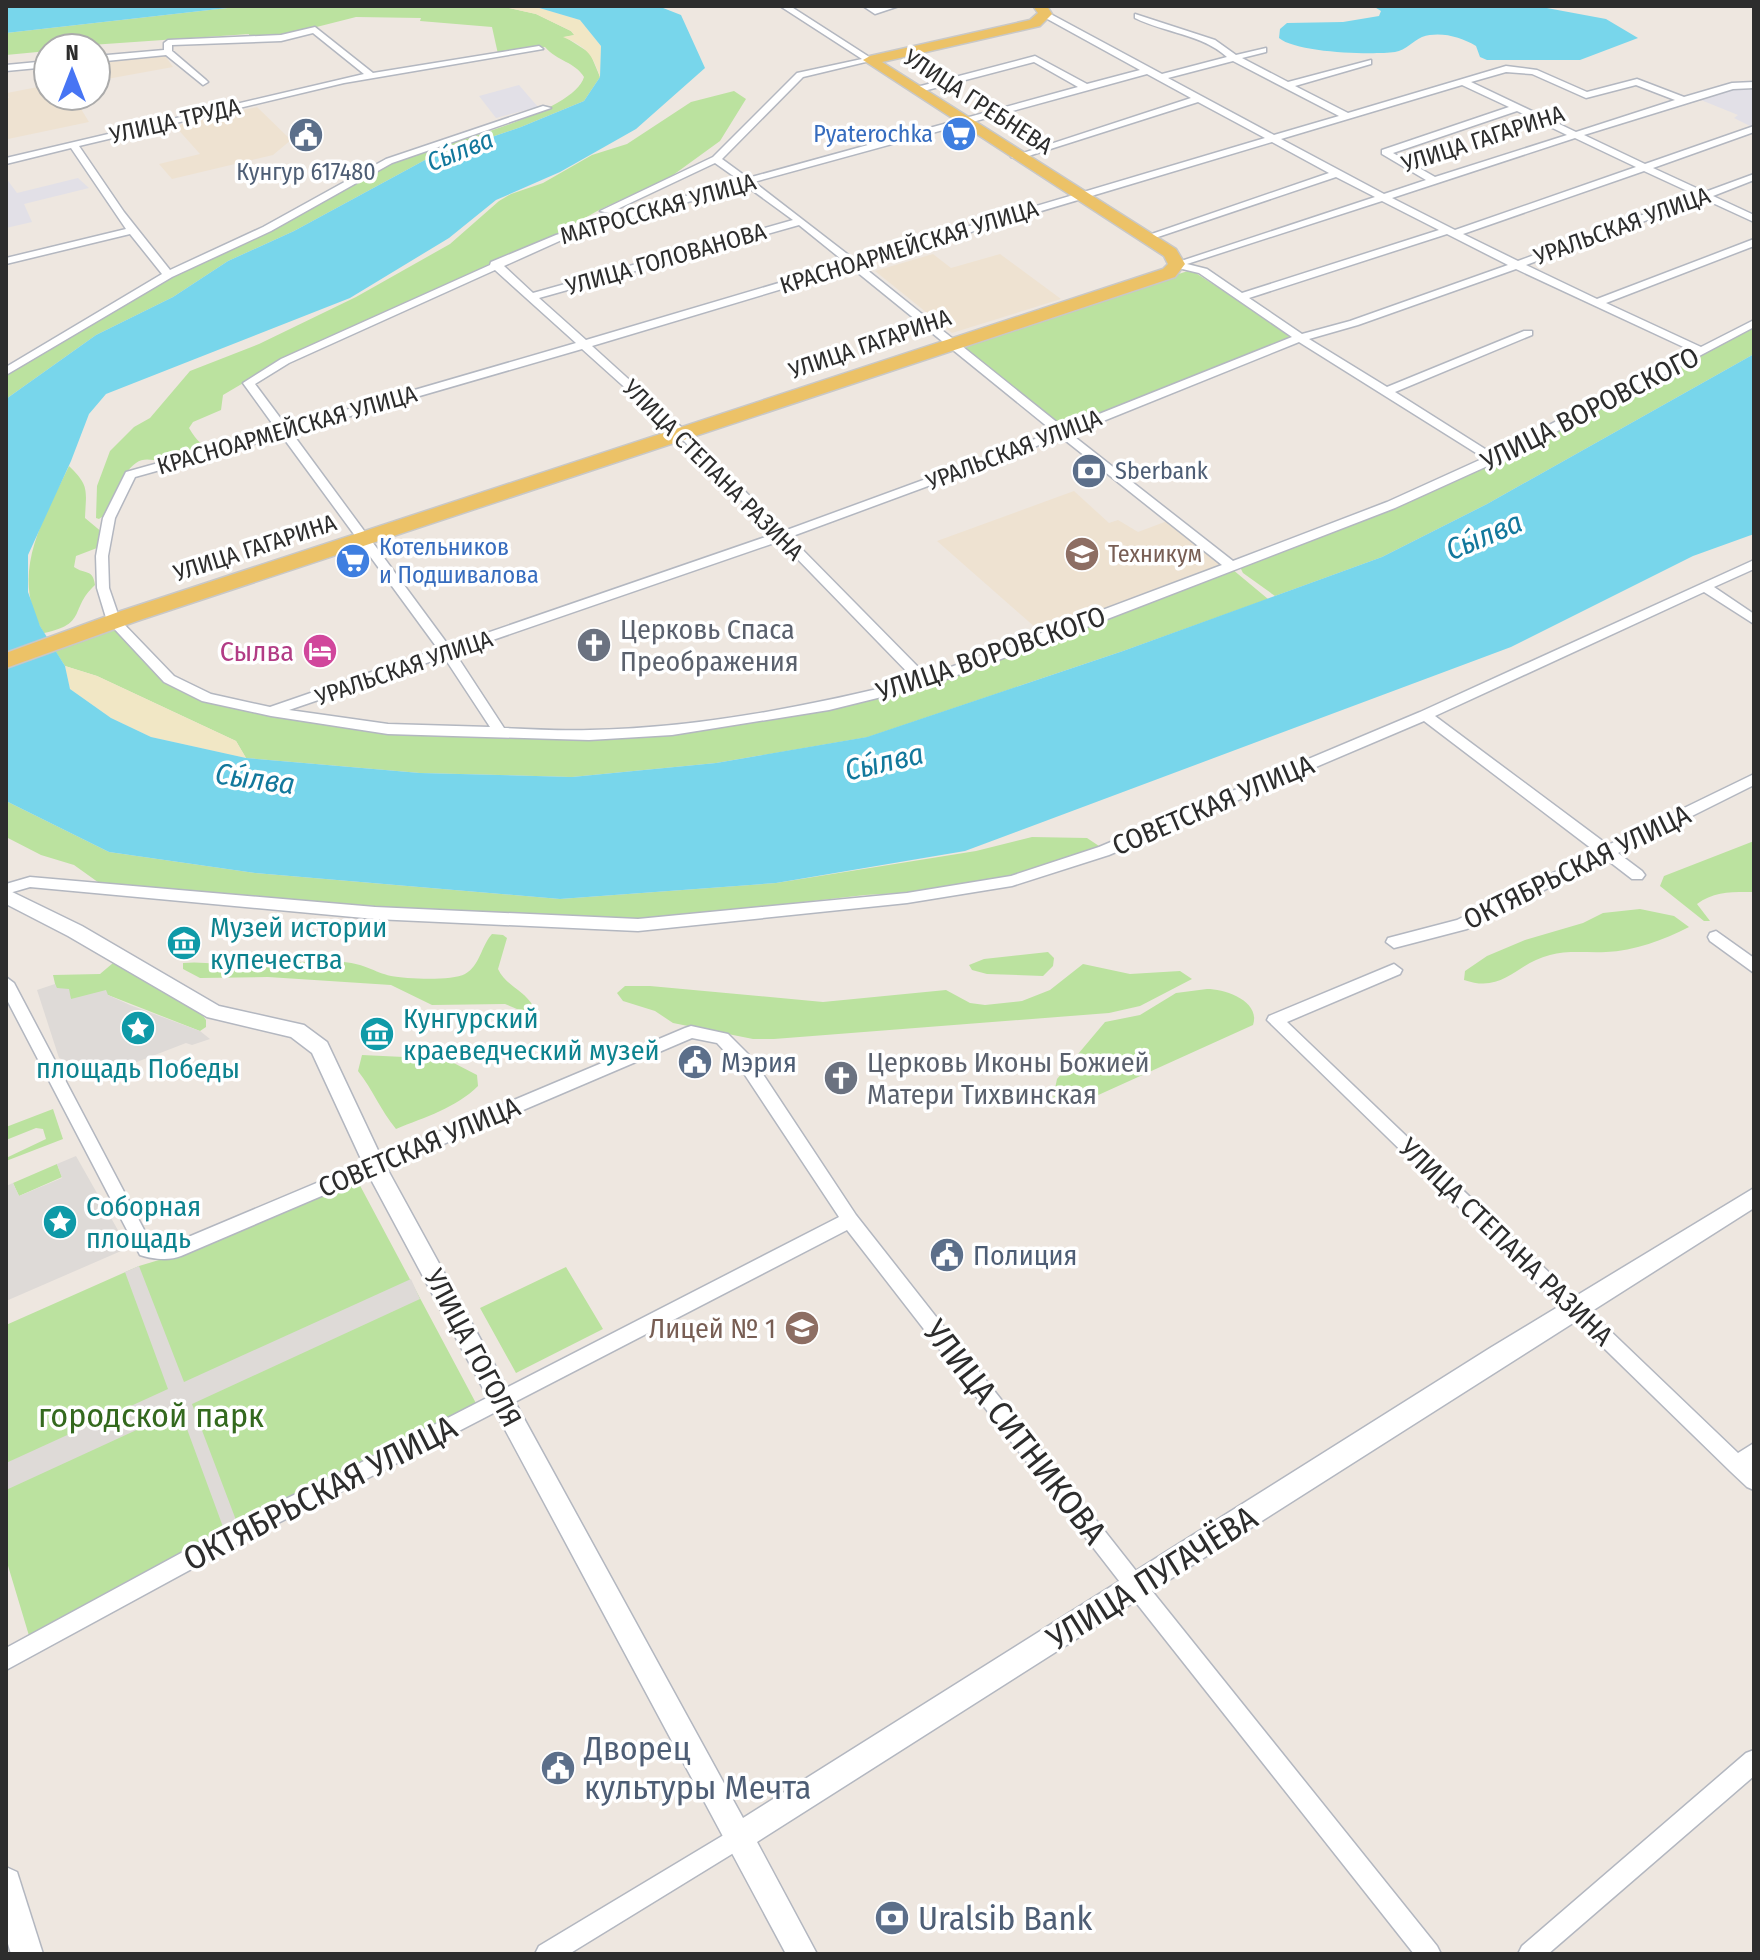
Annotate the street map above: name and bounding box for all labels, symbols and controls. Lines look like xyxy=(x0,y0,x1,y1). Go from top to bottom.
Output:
north arrow xyxy=(32,32,112,112)
text: N xyxy=(65,39,79,66)
street label: УЛИЦА ГРЕБНЕВА xyxy=(898,43,1058,161)
street label: УЛИЦА ТРУДА xyxy=(106,92,243,150)
street label: УЛИЦА ГАГАРИНА xyxy=(1397,99,1568,179)
supermarket icon: Pyaterochka xyxy=(940,115,978,153)
public building icon: Кунгур 617480 xyxy=(287,116,325,154)
place label: Pyaterochka xyxy=(813,120,933,148)
water label: Сы́лва xyxy=(422,124,498,178)
place label: Кунгур 617480 xyxy=(236,158,376,186)
street label: МАТРОССКАЯ УЛИЦА xyxy=(557,168,759,250)
street label: УРАЛЬСКАЯ УЛИЦА xyxy=(1529,181,1714,271)
street label: КРАСНОАРМЕЙСКАЯ УЛИЦА xyxy=(776,194,1042,300)
street label: УЛИЦА ГОЛОВАНОВА xyxy=(562,217,770,301)
street label: УЛИЦА ГАГАРИНА xyxy=(784,303,955,385)
street label: УЛИЦА ВОРОВСКОГО xyxy=(1475,340,1705,479)
street label: УЛИЦА СТЕПАНА РАЗИНА xyxy=(616,373,809,566)
street label: КРАСНОАРМЕЙСКАЯ УЛИЦА xyxy=(154,379,420,480)
street label: УРАЛЬСКАЯ УЛИЦА xyxy=(922,404,1106,497)
bank icon: Sberbank xyxy=(1070,452,1108,490)
place label: Sberbank xyxy=(1115,457,1209,485)
water label: Сы́лва xyxy=(1440,504,1528,568)
street label: УЛИЦА ГАГАРИНА xyxy=(169,508,340,588)
place label: Котельников и Подшивалова xyxy=(379,533,539,589)
school or university icon: Техникум xyxy=(1063,535,1101,573)
place label: Техникум xyxy=(1108,540,1202,568)
supermarket icon: Котельников и Подшивалова xyxy=(334,542,372,580)
street label: УЛИЦА ВОРОВСКОГО xyxy=(871,599,1110,709)
place label: Церковь Спаса Преображения xyxy=(620,613,799,678)
street label: УРАЛЬСКАЯ УЛИЦА xyxy=(311,624,497,712)
church icon: Церковь Спаса Преображения xyxy=(575,626,613,664)
hotel icon: Сылва xyxy=(301,632,339,670)
place label: Сылва xyxy=(220,635,294,668)
water label: Сы́лва xyxy=(841,735,927,789)
street label: СОВЕТСКАЯ УЛИЦА xyxy=(1107,748,1319,862)
water label: Сы́лва xyxy=(213,756,297,802)
street label: ОКТЯБРЬСКАЯ УЛИЦА xyxy=(1458,798,1696,936)
place label: Музей истории купечества xyxy=(210,911,387,976)
museum icon: Музей истории купечества xyxy=(165,924,203,962)
place label: Кунгурский краеведческий музей xyxy=(403,1002,660,1067)
place icon: площадь Победы xyxy=(119,1009,157,1047)
museum icon: Кунгурский краеведческий музей xyxy=(358,1015,396,1053)
public building icon: Мэрия xyxy=(676,1043,714,1081)
place label: Мэрия xyxy=(721,1046,797,1079)
place label: Церковь Иконы Божией Матери Тихвинская xyxy=(867,1046,1150,1111)
place label: площадь Победы xyxy=(36,1052,240,1085)
church icon: Церковь Иконы Божией Матери Тихвинская xyxy=(822,1059,860,1097)
street label: СОВЕТСКАЯ УЛИЦА xyxy=(313,1090,525,1204)
street label: УЛИЦА СТЕПАНА РАЗИНА xyxy=(1392,1131,1620,1353)
place label: Соборная площадь xyxy=(86,1190,201,1255)
place icon: Соборная площадь xyxy=(41,1203,79,1241)
public building icon: Полиция xyxy=(928,1236,966,1274)
place label: Полиция xyxy=(973,1239,1078,1272)
street label: УЛИЦА ГОГОЛЯ xyxy=(417,1263,528,1432)
school or university icon: Лицей № 1 xyxy=(783,1309,821,1347)
street label: УЛИЦА СИТНИКОВА xyxy=(914,1311,1115,1552)
place label: Лицей № 1 xyxy=(649,1312,776,1345)
park label: городской парк xyxy=(38,1395,264,1436)
street label: ОКТЯБРЬСКАЯ УЛИЦА xyxy=(176,1406,464,1580)
street label: УЛИЦА ПУГАЧЁВА xyxy=(1038,1497,1265,1660)
place label: Дворец культуры Мечта xyxy=(583,1728,812,1808)
public building icon: Дворец культуры Мечта xyxy=(539,1749,577,1787)
place label: Uralsib Bank xyxy=(918,1898,1092,1939)
bank icon: Uralsib Bank xyxy=(873,1899,911,1937)

